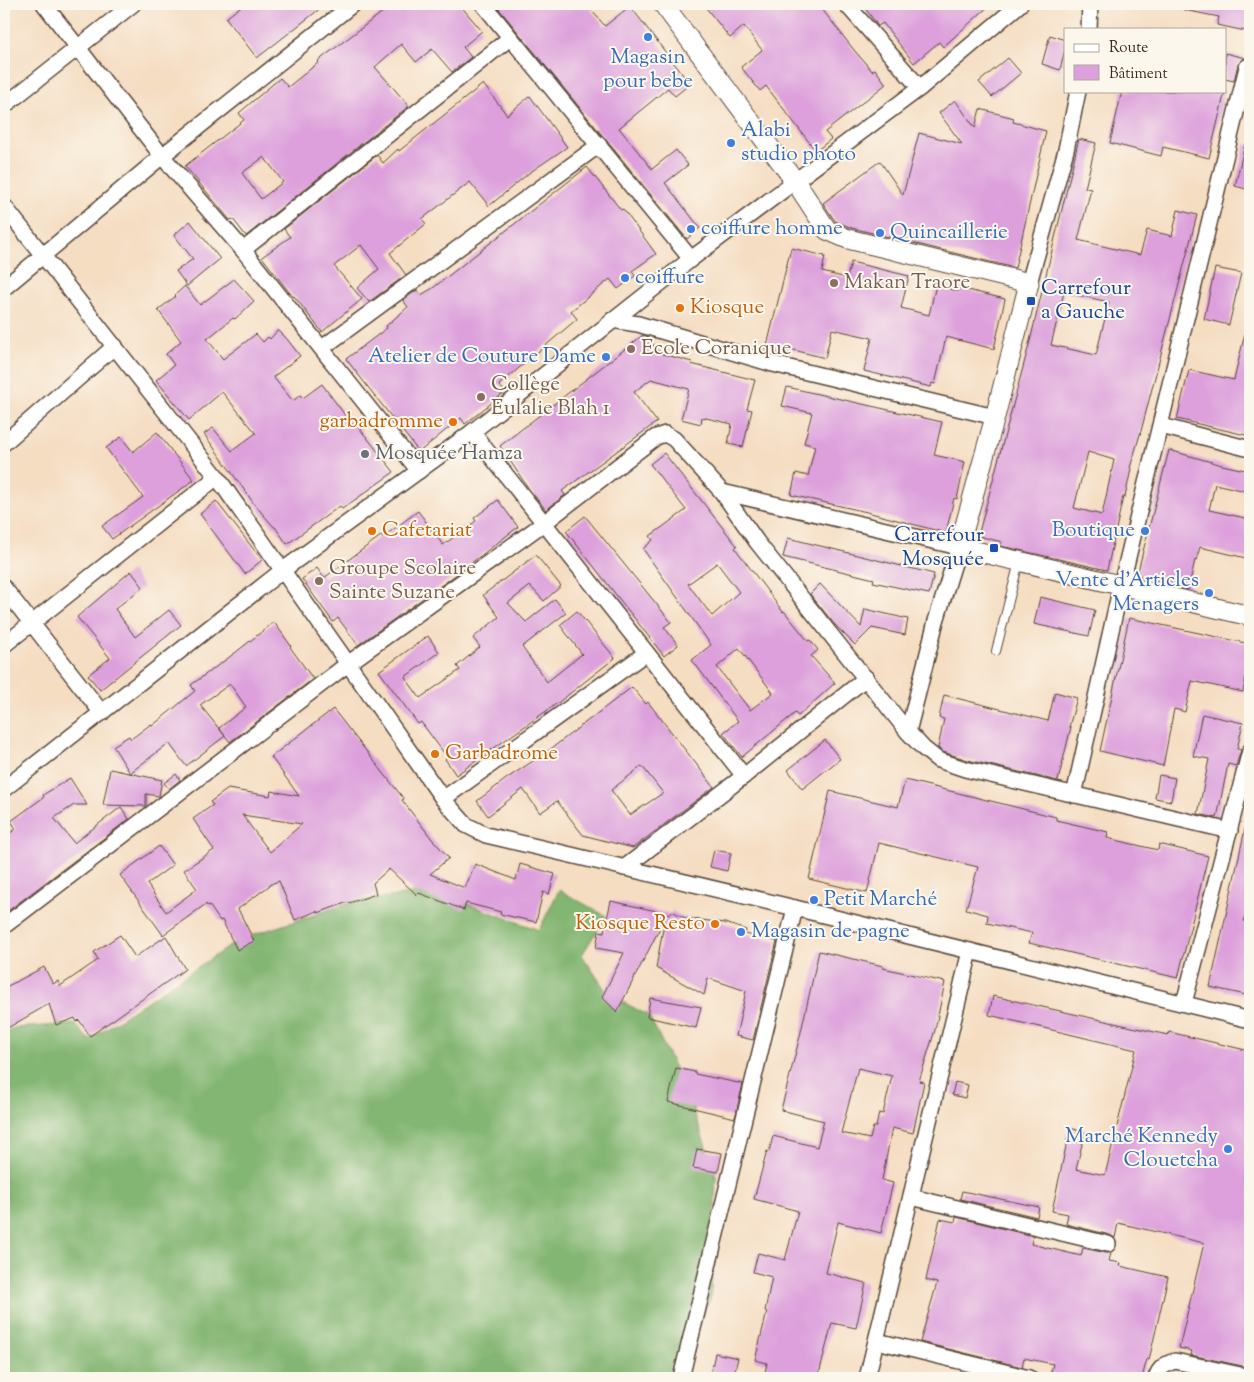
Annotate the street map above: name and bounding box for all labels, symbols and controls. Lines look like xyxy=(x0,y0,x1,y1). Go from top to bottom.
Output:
legend xyxy=(1064,28,1226,92)
marker: Magasin pour bebe xyxy=(642,31,654,43)
text: Route xyxy=(1109,38,1148,59)
place label: Magasin pour bebe xyxy=(603,43,693,97)
text: Bâtiment xyxy=(1109,64,1168,85)
place label: Alabi studio photo xyxy=(741,116,856,170)
marker: Alabi studio photo xyxy=(725,137,737,149)
place label: coiffure homme xyxy=(701,214,843,244)
place label: Quincaillerie xyxy=(890,218,1008,248)
marker: coiffure homme xyxy=(685,223,697,235)
marker: Quincaillerie xyxy=(874,227,886,239)
place label: coiffure xyxy=(635,263,704,293)
place label: Makan Traore xyxy=(844,268,970,298)
marker: coiffure xyxy=(619,272,631,284)
place label: Carrefour a Gauche xyxy=(1041,274,1131,328)
marker: Makan Traore xyxy=(828,277,840,289)
place label: Kiosque xyxy=(690,293,764,323)
marker: Carrefour a Gauche xyxy=(1025,295,1037,307)
marker: Kiosque xyxy=(674,302,686,314)
place label: Ecole Coranique xyxy=(641,334,792,364)
place label: Atelier de Couture Dame xyxy=(368,342,596,372)
marker: Ecole Coranique xyxy=(625,343,637,355)
marker: Atelier de Couture Dame xyxy=(600,351,612,363)
place label: Collège Eulalie Blah 1 xyxy=(491,370,610,424)
marker: Collège Eulalie Blah 1 xyxy=(475,391,487,403)
place label: garbadromme xyxy=(319,407,443,437)
marker: garbadromme xyxy=(447,416,459,428)
place label: Mosquée Hamza xyxy=(375,439,523,469)
marker: Mosquée Hamza xyxy=(359,448,371,460)
place label: Cafetariat xyxy=(382,516,472,546)
place label: Boutique xyxy=(1052,516,1135,546)
place label: Carrefour Mosquée xyxy=(894,521,984,575)
marker: Cafetariat xyxy=(366,525,378,537)
marker: Boutique xyxy=(1139,525,1151,537)
marker: Carrefour Mosquée xyxy=(988,542,1000,554)
place label: Groupe Scolaire Sainte Suzane xyxy=(329,554,476,608)
place label: Vente d'Articles Menagers xyxy=(1055,566,1199,620)
marker: Groupe Scolaire Sainte Suzane xyxy=(313,575,325,587)
marker: Vente d'Articles Menagers xyxy=(1203,587,1215,599)
place label: Garbadrome xyxy=(445,739,558,769)
marker: Garbadrome xyxy=(429,748,441,760)
place label: Petit Marché xyxy=(824,885,937,915)
marker: Petit Marché xyxy=(808,894,820,906)
place label: Kiosque Resto xyxy=(575,909,705,939)
place label: Magasin de pagne xyxy=(751,917,910,947)
marker: Kiosque Resto xyxy=(709,918,721,930)
marker: Magasin de pagne xyxy=(735,926,747,938)
place label: Marché Kennedy Clouetcha xyxy=(1065,1122,1219,1176)
marker: Marché Kennedy Clouetcha xyxy=(1222,1143,1234,1155)

